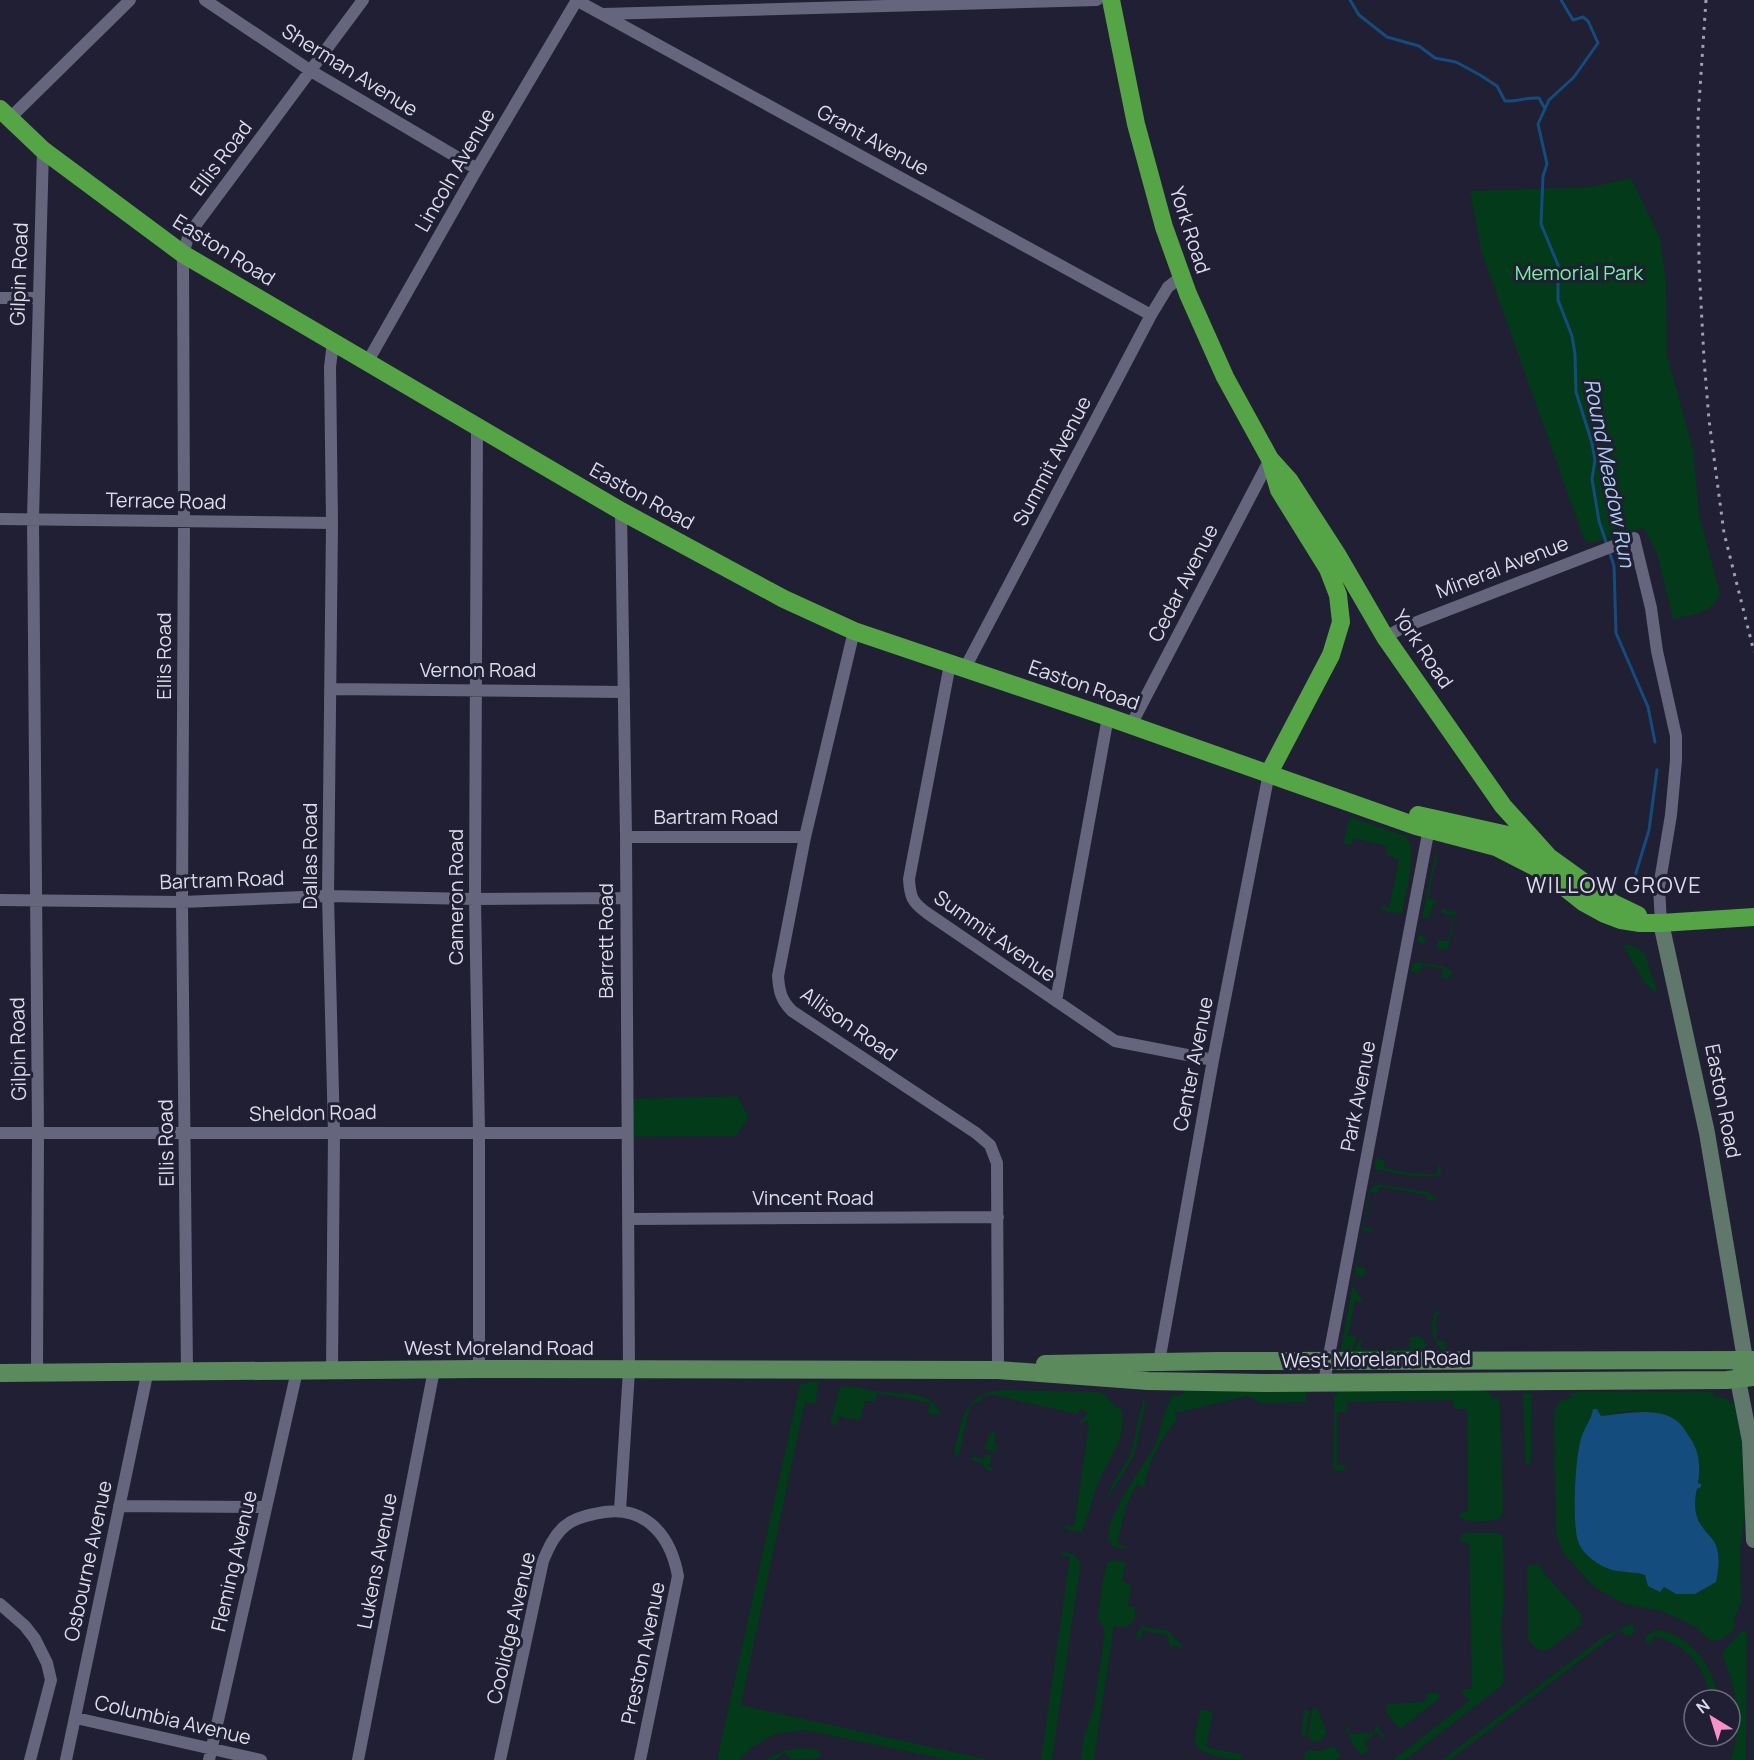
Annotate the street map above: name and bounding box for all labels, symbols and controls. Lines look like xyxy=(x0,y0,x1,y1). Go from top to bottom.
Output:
street label: Sherman Avenue xyxy=(277,17,423,122)
street label: Grant Avenue xyxy=(812,98,934,182)
street label: Lincoln Avenue xyxy=(408,103,501,236)
street label: Ellis Road xyxy=(184,115,258,201)
street label: York Road xyxy=(1164,183,1217,277)
street label: Easton Road xyxy=(168,207,280,292)
street label: Gilpin Road xyxy=(3,222,34,326)
park label: Memorial Park xyxy=(1515,259,1644,286)
water label: Round Meadow Run xyxy=(1578,376,1642,571)
street label: Summit Avenue xyxy=(1006,391,1097,530)
street label: Easton Road xyxy=(585,456,699,535)
street label: Terrace Road xyxy=(105,486,227,515)
street label: Cedar Avenue xyxy=(1141,519,1224,646)
street label: Mineral Avenue xyxy=(1432,529,1572,604)
street label: York Road xyxy=(1387,604,1460,694)
street label: Ellis Road xyxy=(150,612,177,700)
street label: Easton Road xyxy=(1025,653,1143,716)
street label: Vernon Road xyxy=(420,656,536,683)
street label: Dallas Road xyxy=(296,803,323,909)
street label: Bartram Road xyxy=(654,803,778,830)
street label: Cameron Road xyxy=(442,829,469,965)
street label: Bartram Road xyxy=(159,864,285,895)
district label: WILLOW GROVE xyxy=(1526,870,1702,900)
street label: Barrett Road xyxy=(592,883,619,999)
street label: Summit Avenue xyxy=(929,883,1062,988)
street label: Allison Road xyxy=(796,980,903,1067)
street label: Center Avenue xyxy=(1166,994,1219,1134)
street label: Gilpin Road xyxy=(3,997,32,1101)
street label: Park Avenue xyxy=(1334,1038,1381,1154)
street label: Easton Road xyxy=(1699,1042,1748,1160)
street label: Sheldon Road xyxy=(249,1098,377,1127)
street label: Ellis Road xyxy=(151,1099,180,1187)
street label: Vincent Road xyxy=(752,1184,874,1211)
street label: West Moreland Road xyxy=(404,1334,594,1361)
street label: West Moreland Road xyxy=(1281,1343,1471,1374)
street label: Osbourne Avenue xyxy=(57,1478,118,1644)
street label: Fleming Avenue xyxy=(204,1488,263,1634)
street label: Lukens Avenue xyxy=(350,1491,403,1631)
street label: Coolidge Avenue xyxy=(480,1549,541,1707)
street label: Preston Avenue xyxy=(614,1579,671,1727)
street label: Columbia Avenue xyxy=(92,1688,254,1751)
north arrow xyxy=(1682,1688,1742,1748)
text: N xyxy=(1691,1694,1714,1718)

